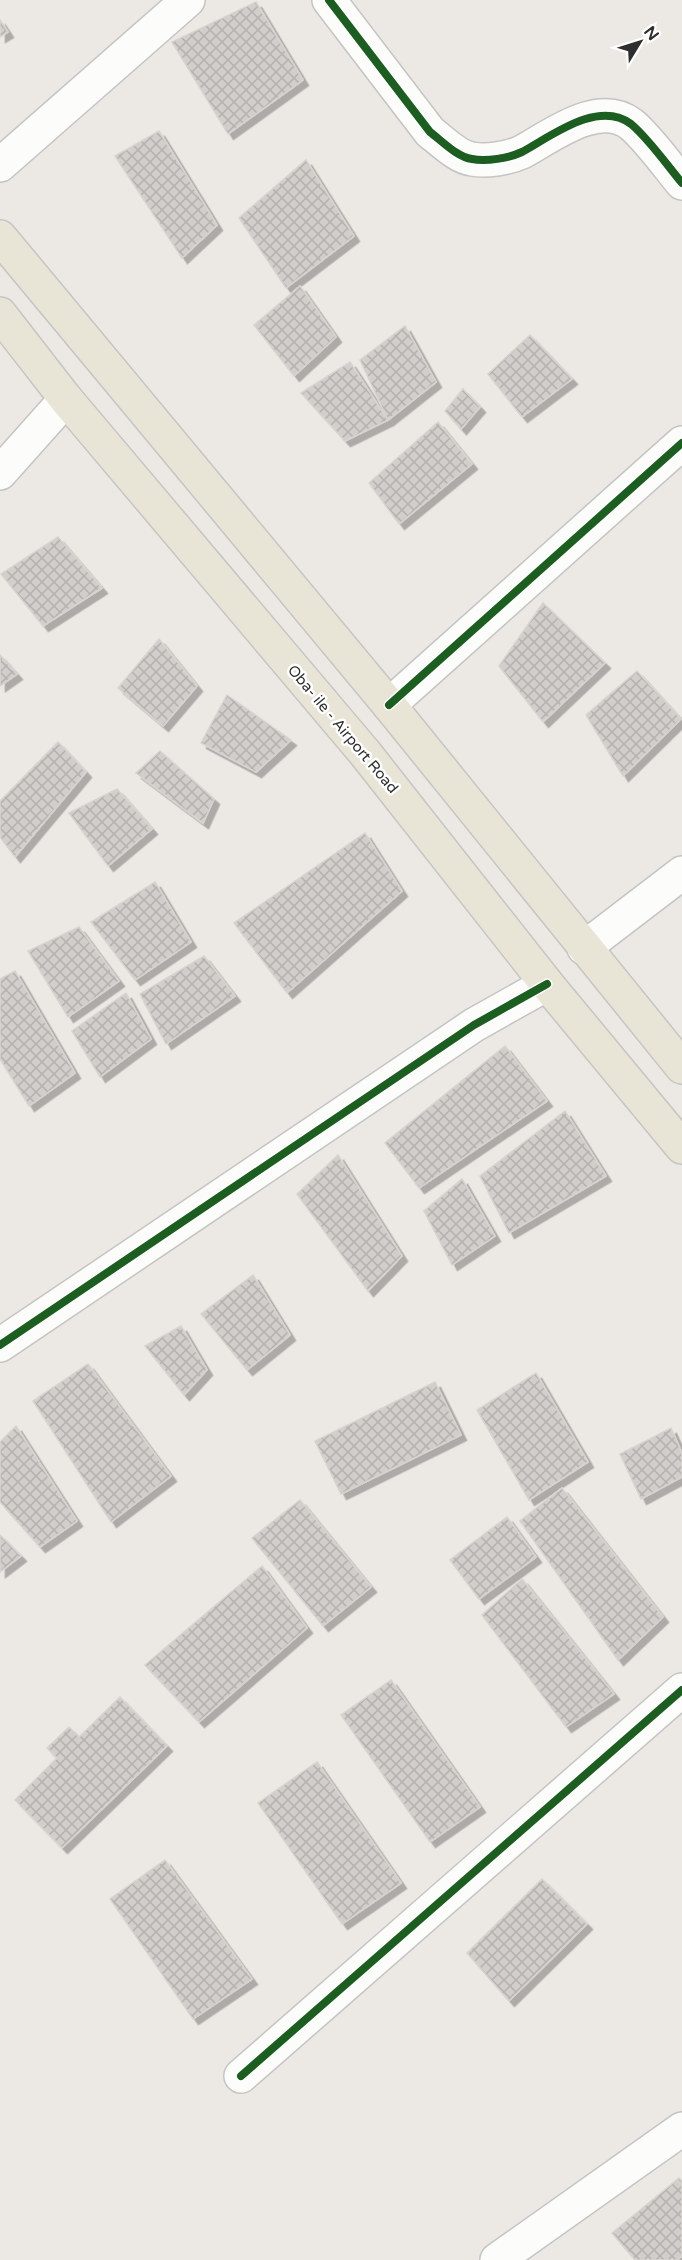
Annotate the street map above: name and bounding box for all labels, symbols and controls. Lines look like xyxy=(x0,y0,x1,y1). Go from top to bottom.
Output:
north arrow xyxy=(610,12,670,72)
text: N xyxy=(639,22,663,45)
street label: Oba- ile - Airport Road xyxy=(284,661,402,797)

